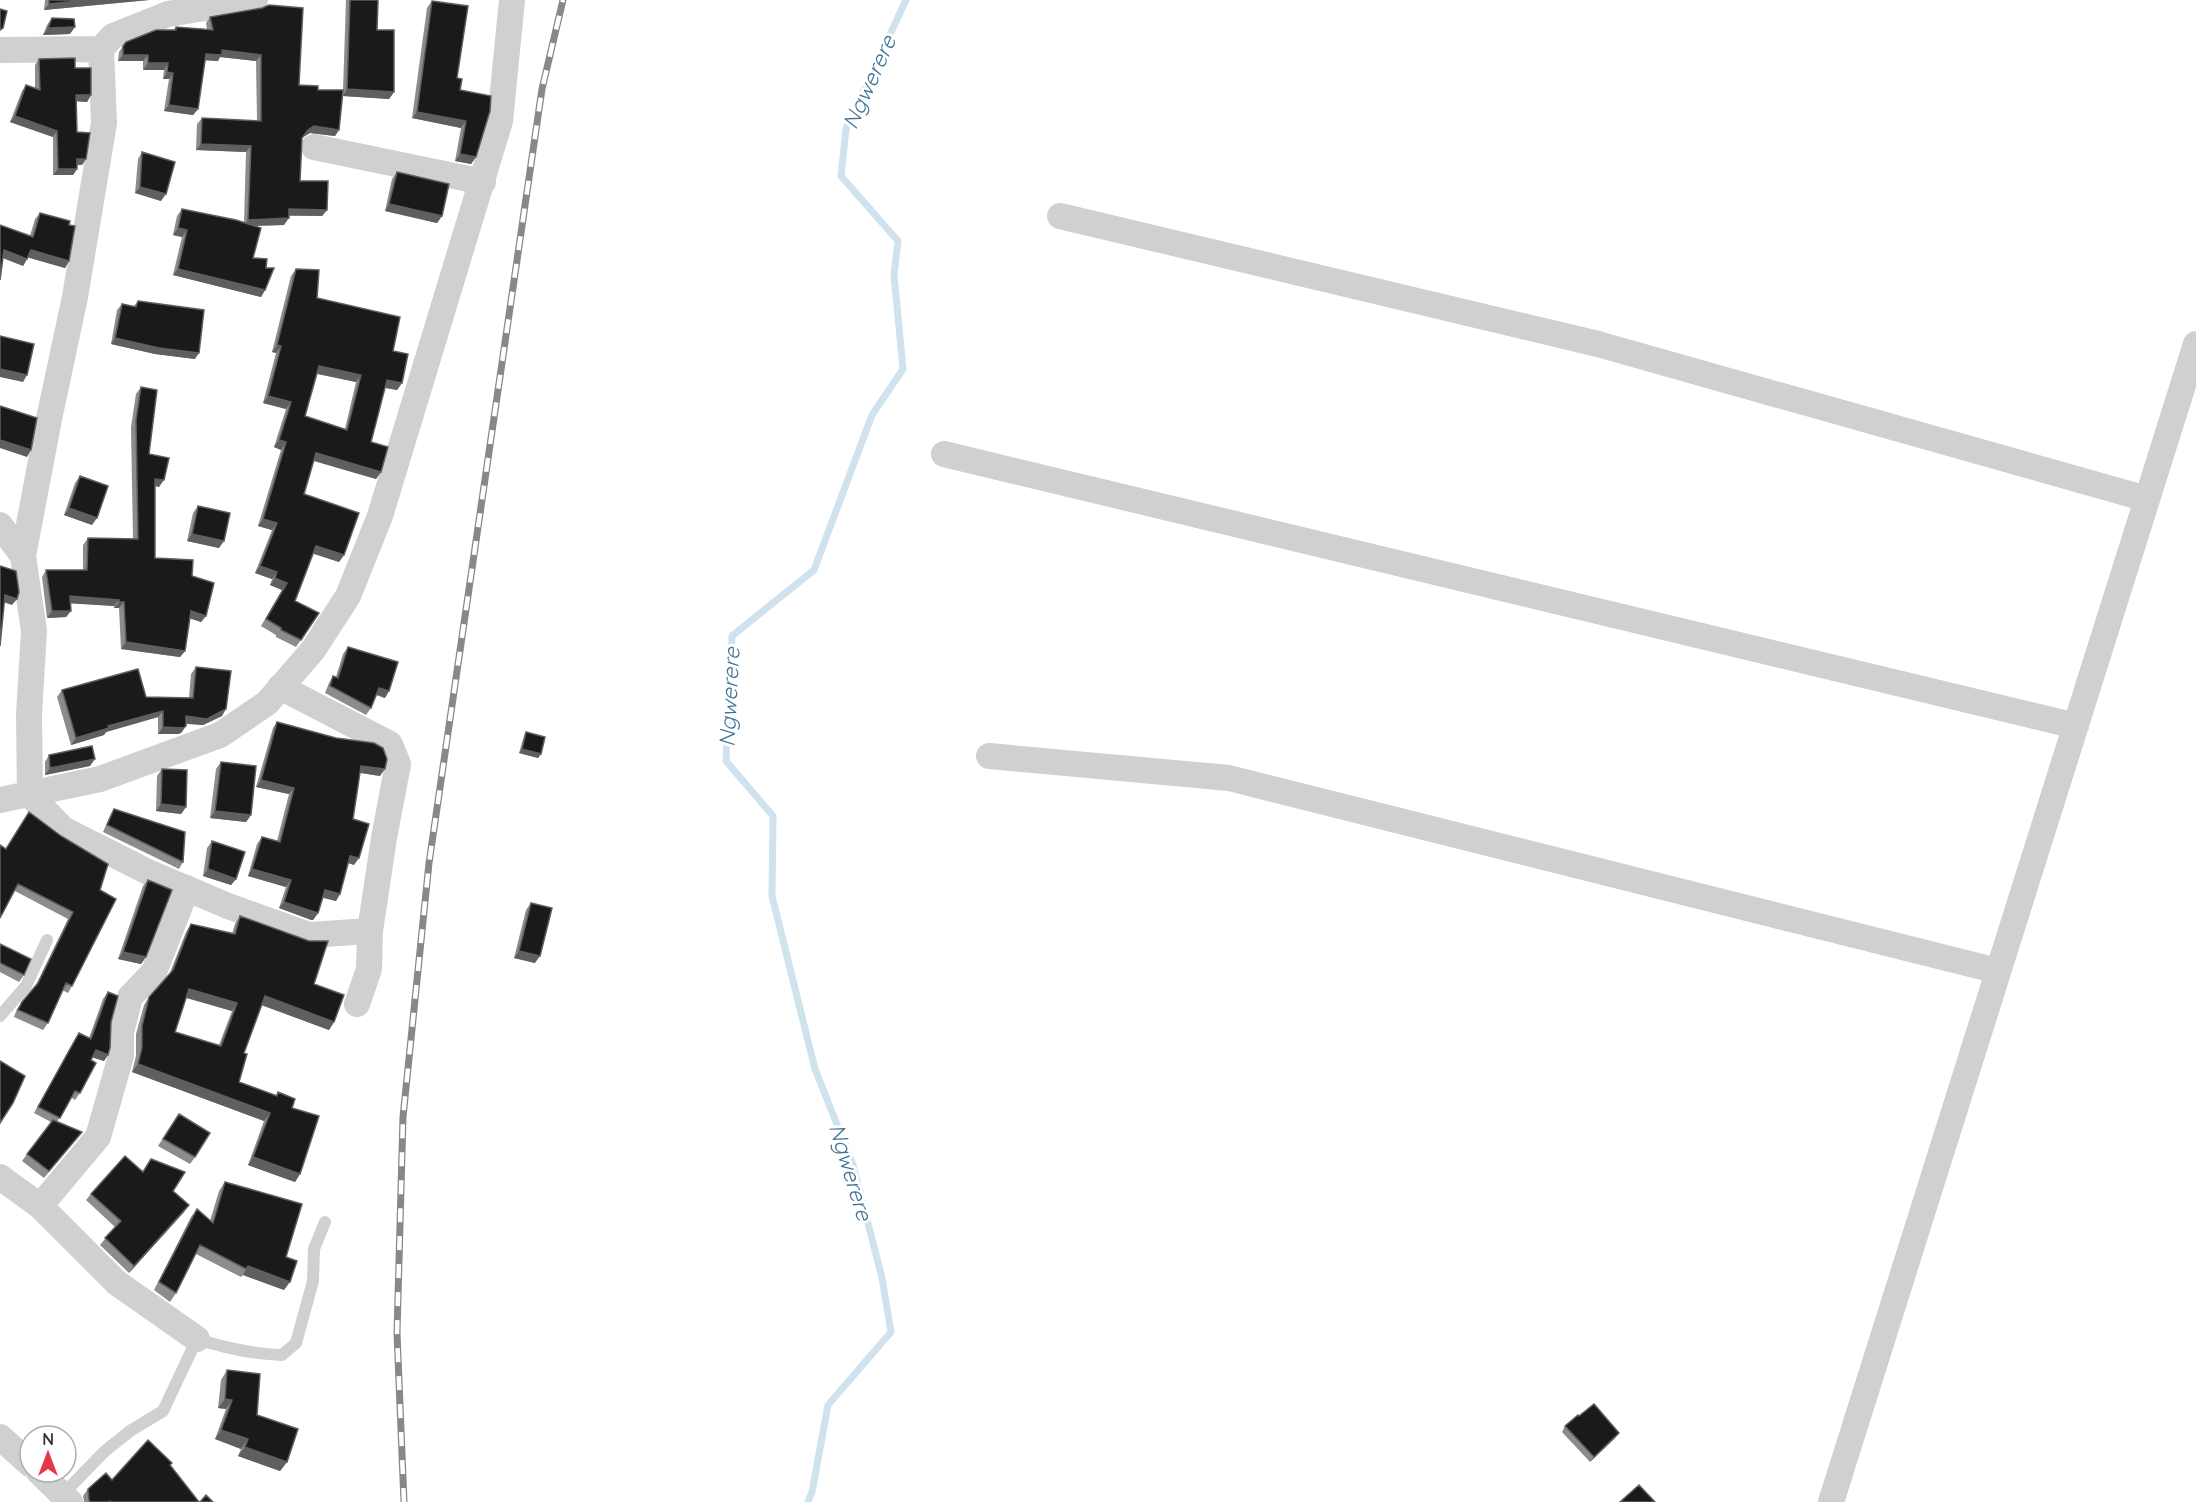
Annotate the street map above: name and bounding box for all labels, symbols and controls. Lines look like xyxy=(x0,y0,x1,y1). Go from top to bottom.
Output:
water label: Ngwerere xyxy=(836,29,903,133)
water label: Ngwerere xyxy=(712,645,746,747)
water label: Ngwerere xyxy=(823,1120,879,1225)
north arrow xyxy=(18,1424,78,1484)
text: N xyxy=(42,1429,54,1449)

